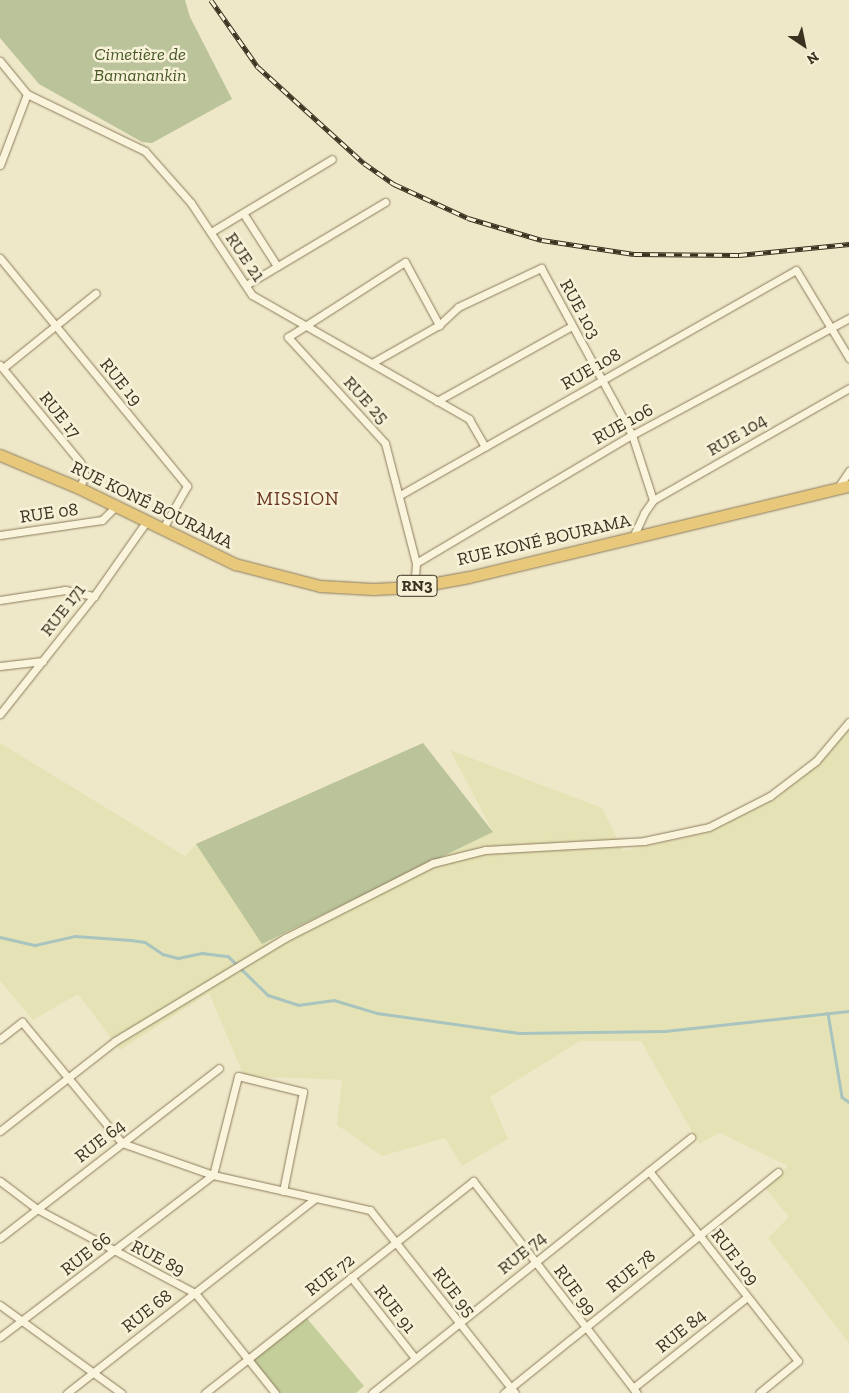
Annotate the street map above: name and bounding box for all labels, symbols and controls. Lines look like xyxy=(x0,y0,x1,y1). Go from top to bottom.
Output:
north arrow xyxy=(779,20,829,70)
park label: Cimetière de Bamanankin xyxy=(94,44,186,86)
text: N xyxy=(804,48,822,68)
street label: RUE 21 xyxy=(221,228,269,286)
street label: RUE 103 xyxy=(555,276,605,342)
street label: RUE 108 xyxy=(557,343,625,395)
street label: RUE 19 xyxy=(95,354,147,410)
street label: RUE 25 xyxy=(339,372,393,428)
street label: RUE 17 xyxy=(35,387,85,443)
street label: RUE 106 xyxy=(589,399,657,449)
street label: RUE 104 xyxy=(703,409,771,461)
street label: RUE KONÉ BOURAMA xyxy=(68,456,236,554)
district label: MISSION xyxy=(255,488,341,510)
street label: RUE 08 xyxy=(19,498,79,528)
street label: RUE KONÉ BOURAMA xyxy=(455,510,633,570)
road number: RN3 xyxy=(396,572,438,600)
street label: RUE 171 xyxy=(36,580,90,640)
street label: RUE 64 xyxy=(71,1115,129,1167)
street label: RUE 109 xyxy=(706,1225,764,1289)
street label: RUE 74 xyxy=(493,1227,551,1279)
street label: RUE 66 xyxy=(57,1228,115,1280)
street label: RUE 89 xyxy=(127,1235,189,1281)
street label: RUE 78 xyxy=(602,1245,660,1297)
street label: RUE 72 xyxy=(301,1249,359,1301)
street label: RUE 99 xyxy=(549,1261,601,1319)
street label: RUE 95 xyxy=(428,1263,480,1321)
street label: RUE 91 xyxy=(370,1281,420,1337)
street label: RUE 68 xyxy=(118,1285,176,1337)
street label: RUE 84 xyxy=(652,1304,710,1358)

